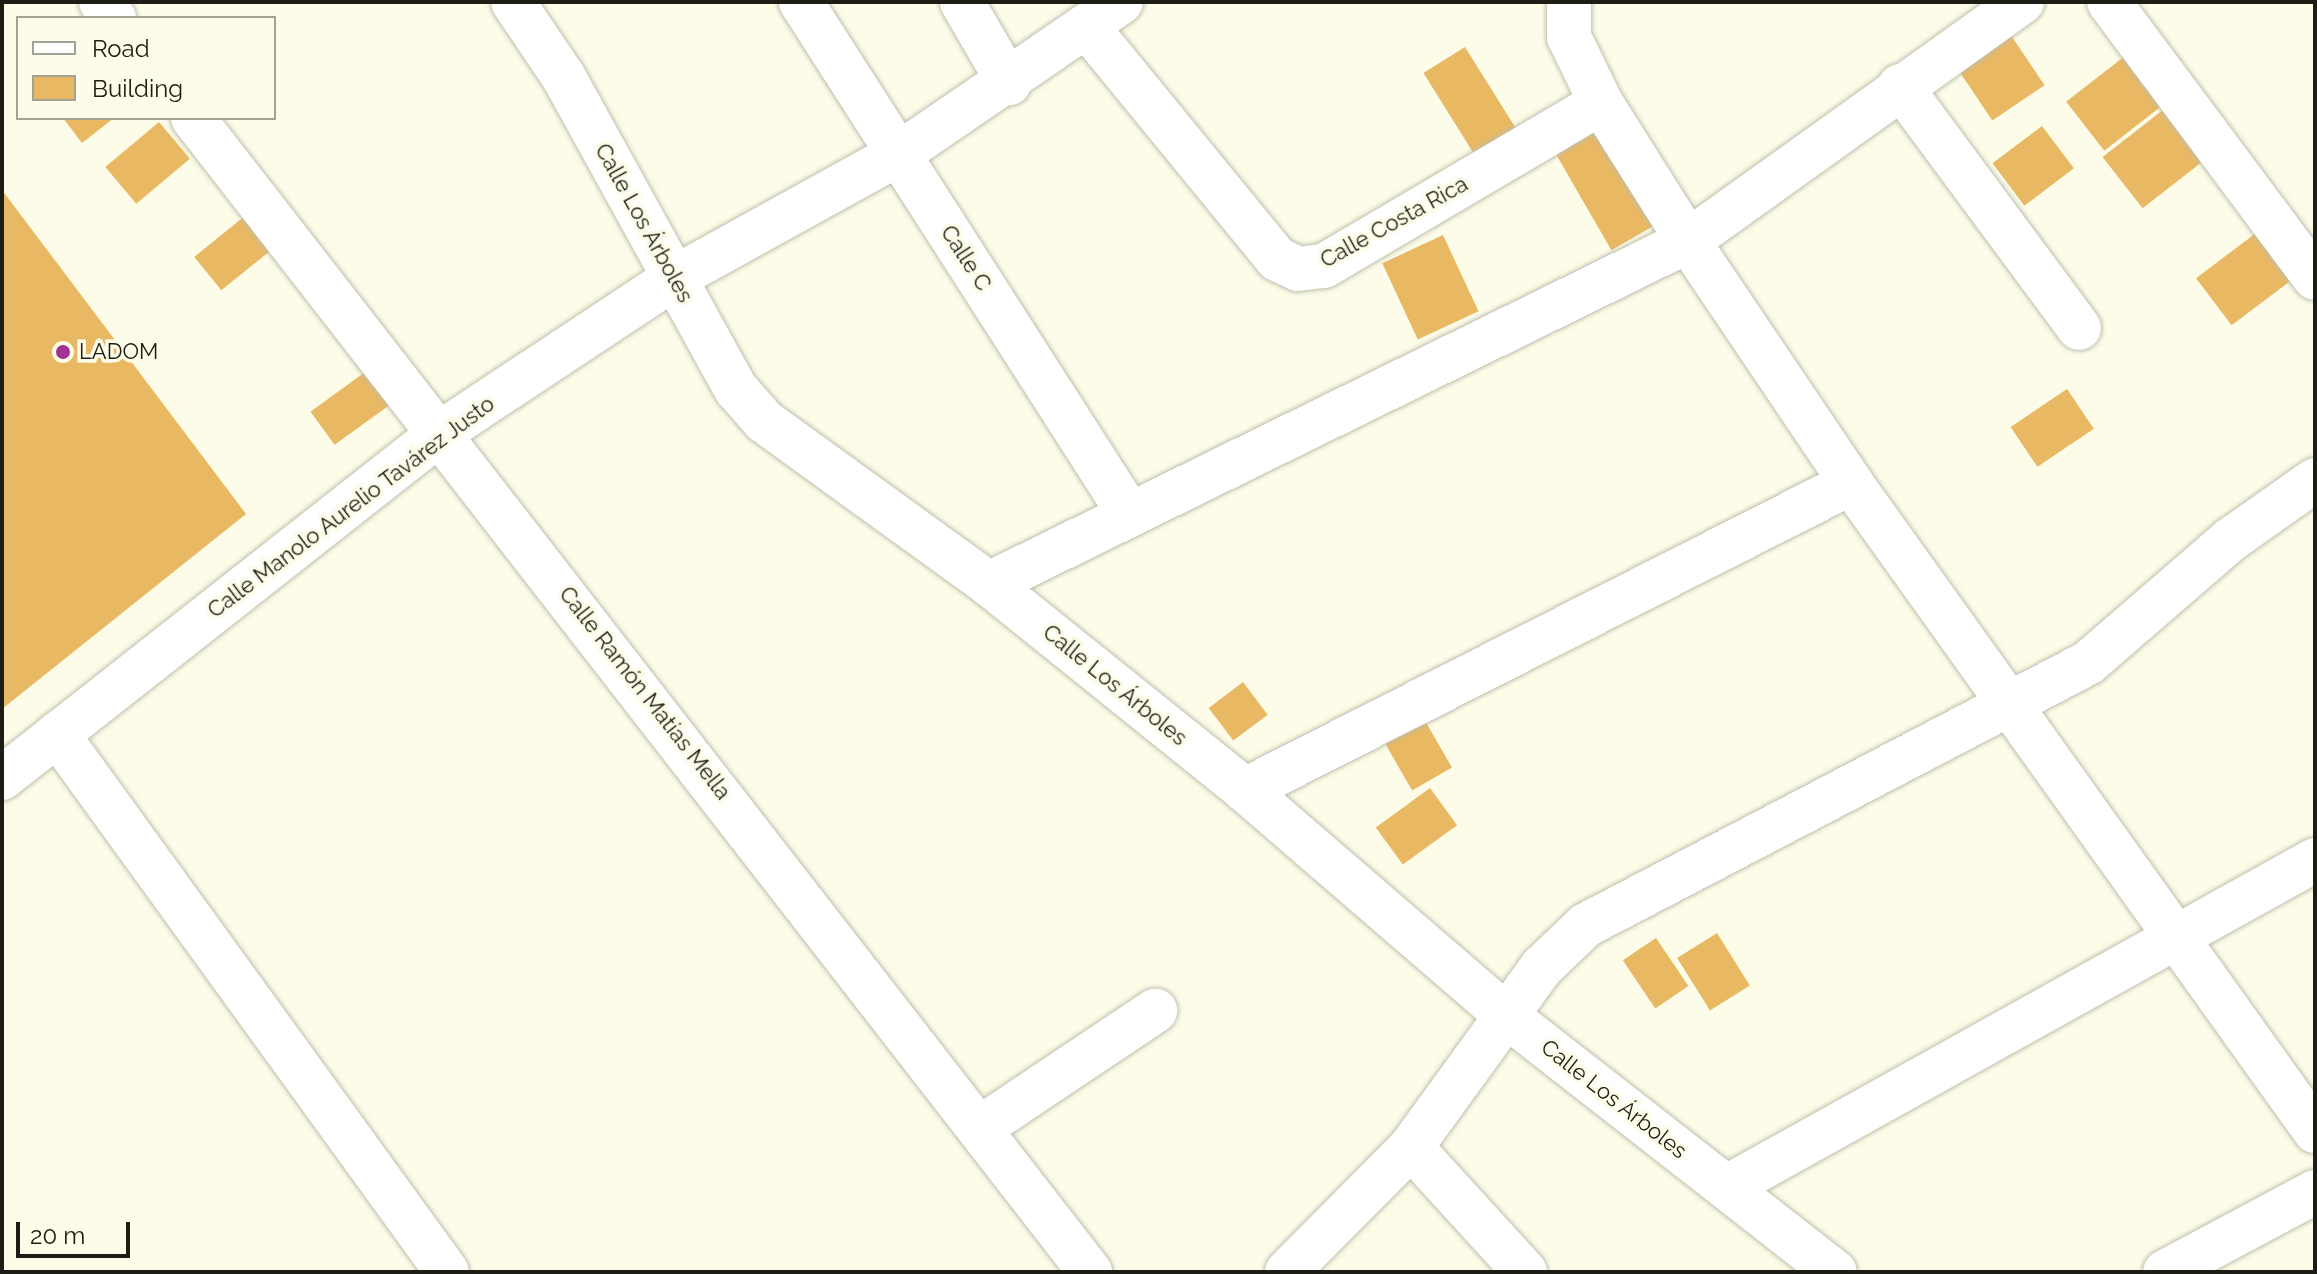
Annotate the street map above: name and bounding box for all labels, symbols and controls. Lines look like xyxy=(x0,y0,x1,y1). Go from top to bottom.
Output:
legend xyxy=(16,16,276,120)
text: Road xyxy=(92,34,150,63)
text: Building xyxy=(92,74,183,103)
street label: Calle Los Árboles xyxy=(589,139,699,307)
street label: Calle Costa Rica xyxy=(1316,171,1472,273)
street label: Calle C xyxy=(935,220,997,296)
place label: LADOM xyxy=(79,339,158,365)
marker: LADOM xyxy=(54,343,72,361)
street label: Calle Manolo Aurelio Tavárez Justo xyxy=(202,390,500,624)
street label: Calle Ramón Matías Mella xyxy=(554,581,736,805)
street label: Calle Los Árboles xyxy=(1037,619,1193,751)
street label: Calle Los Árboles xyxy=(1536,1034,1692,1164)
scale bar xyxy=(20,1206,134,1256)
text: 20 m xyxy=(30,1221,85,1250)

